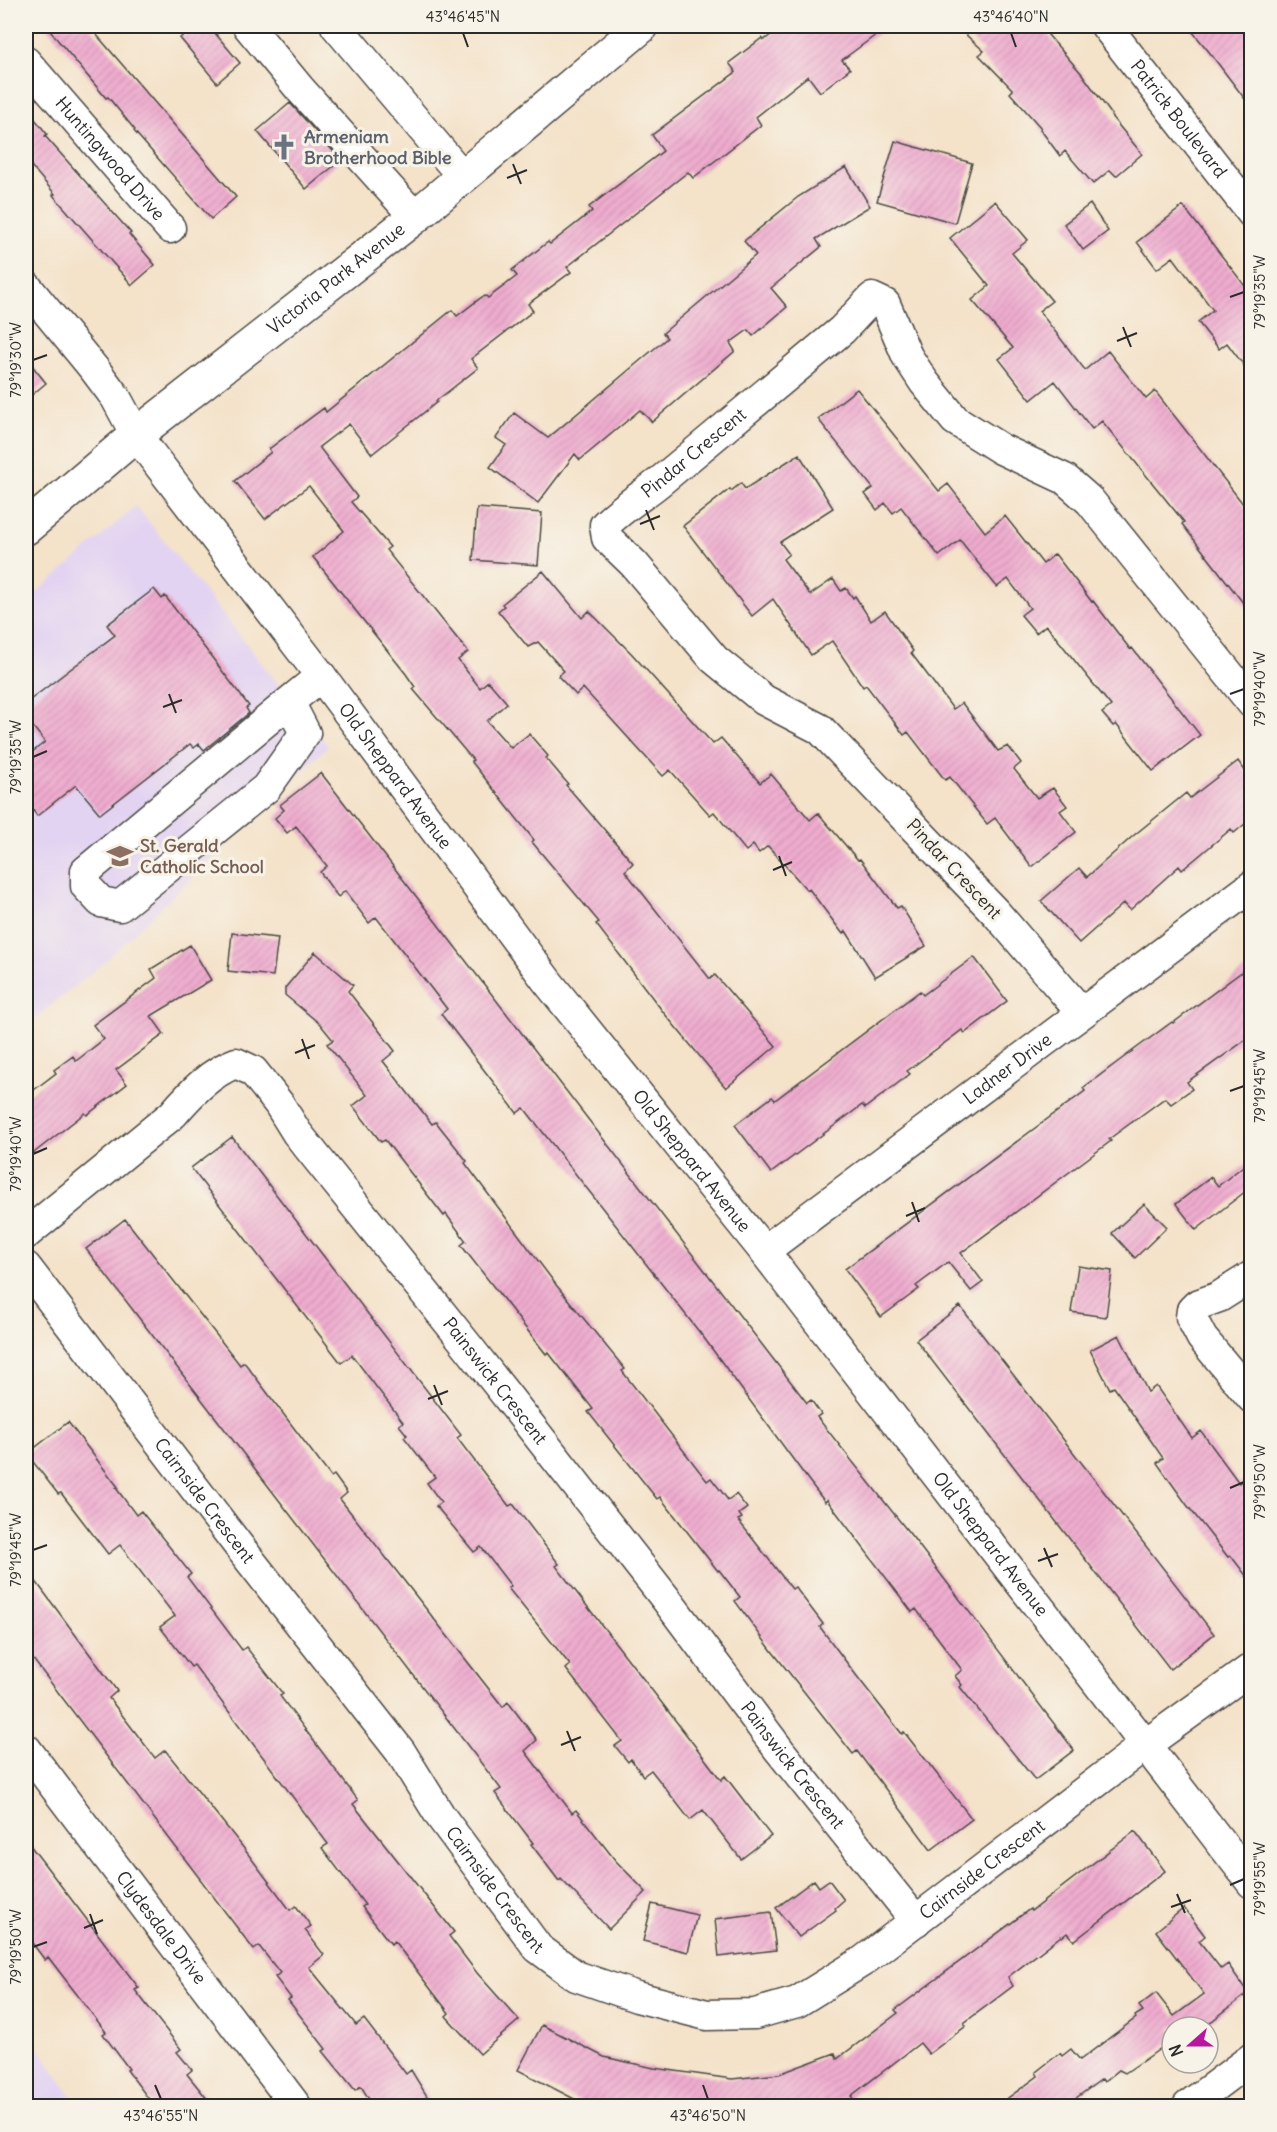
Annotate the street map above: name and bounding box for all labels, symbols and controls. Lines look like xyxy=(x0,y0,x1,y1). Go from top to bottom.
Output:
text: 43°46'45"N xyxy=(426,7,500,26)
text: 43°46'40"N xyxy=(973,7,1049,26)
street label: Patrick Boulevard xyxy=(1126,55,1233,183)
street label: Huntingwood Drive xyxy=(50,92,170,225)
place label: Armeniam Brotherhood Bible xyxy=(304,125,452,169)
church icon: Armeniam Brotherhood Bible xyxy=(269,132,299,162)
street label: Victoria Park Avenue xyxy=(262,217,409,339)
text: 79°19'35"W xyxy=(1250,254,1269,329)
text: 79°19'30"W xyxy=(6,322,25,398)
street label: Pindar Crescent xyxy=(637,403,751,503)
text: 79°19'40"W xyxy=(1250,651,1269,727)
street label: Old Sheppard Avenue xyxy=(334,698,457,853)
text: 79°19'35"W xyxy=(6,719,25,794)
street label: Pindar Crescent xyxy=(902,814,1007,924)
place label: St. Gerald Catholic School xyxy=(140,834,264,878)
school or university icon: St. Gerald Catholic School xyxy=(105,841,135,871)
street label: Ladner Drive xyxy=(958,1028,1056,1109)
text: 79°19'45"W xyxy=(1250,1049,1269,1123)
street label: Old Sheppard Avenue xyxy=(628,1085,756,1236)
text: 79°19'40"W xyxy=(6,1116,25,1192)
street label: Painswick Crescent xyxy=(438,1312,553,1449)
street label: Cairnside Crescent xyxy=(149,1433,260,1568)
text: 79°19'50"W xyxy=(1250,1444,1269,1520)
street label: Old Sheppard Avenue xyxy=(928,1467,1054,1621)
text: 79°19'45"W xyxy=(6,1513,25,1587)
street label: Painswick Crescent xyxy=(736,1697,850,1833)
street label: Cairnside Crescent xyxy=(915,1814,1049,1925)
street label: Cairnside Crescent xyxy=(441,1822,548,1959)
text: 79°19'55"W xyxy=(1250,1841,1269,1916)
street label: Clydesdale Drive xyxy=(111,1866,212,1989)
text: 79°19'50"W xyxy=(6,1909,25,1985)
north arrow xyxy=(1160,2015,1220,2075)
text: N xyxy=(1165,2042,1187,2059)
text: 43°46'55"N xyxy=(124,2106,198,2125)
text: 43°46'50"N xyxy=(670,2106,746,2125)

